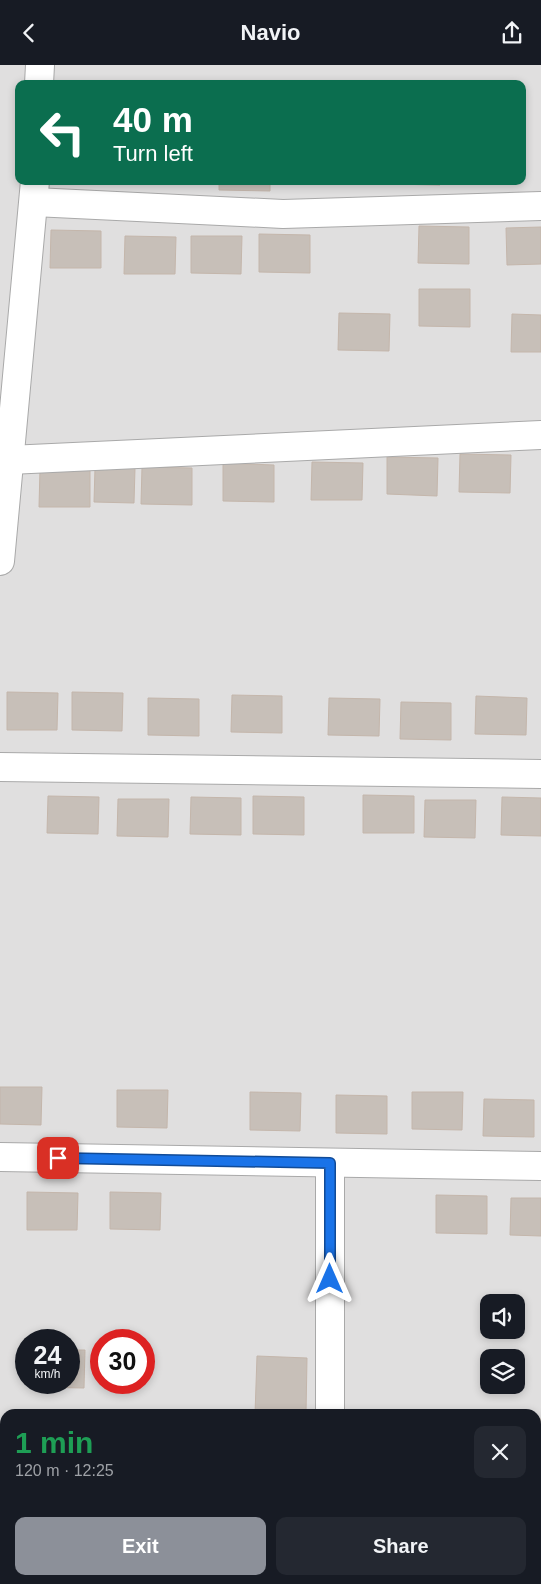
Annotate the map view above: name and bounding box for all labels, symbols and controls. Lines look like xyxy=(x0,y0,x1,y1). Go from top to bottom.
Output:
icon: back xyxy=(15,19,43,47)
icon: share xyxy=(498,19,526,47)
text: Navio xyxy=(241,20,300,45)
icon: left xyxy=(30,100,95,165)
text: 40 m xyxy=(113,100,193,139)
text: Turn left xyxy=(113,141,193,166)
pin xyxy=(37,1137,79,1179)
icon: arrive xyxy=(44,1144,72,1172)
position arrow xyxy=(303,1252,355,1304)
map controls xyxy=(480,1294,525,1394)
button: sound xyxy=(480,1294,525,1339)
speed limit sign: 30 xyxy=(90,1329,155,1394)
text: 24 xyxy=(34,1341,61,1369)
button: layers xyxy=(480,1349,525,1394)
text: km/h xyxy=(34,1367,61,1381)
text: 1 min xyxy=(15,1426,93,1459)
button: close xyxy=(474,1426,526,1478)
text: 120 m · 12:25 xyxy=(15,1462,114,1479)
button: Exit xyxy=(15,1517,266,1575)
button: Share xyxy=(276,1517,526,1575)

